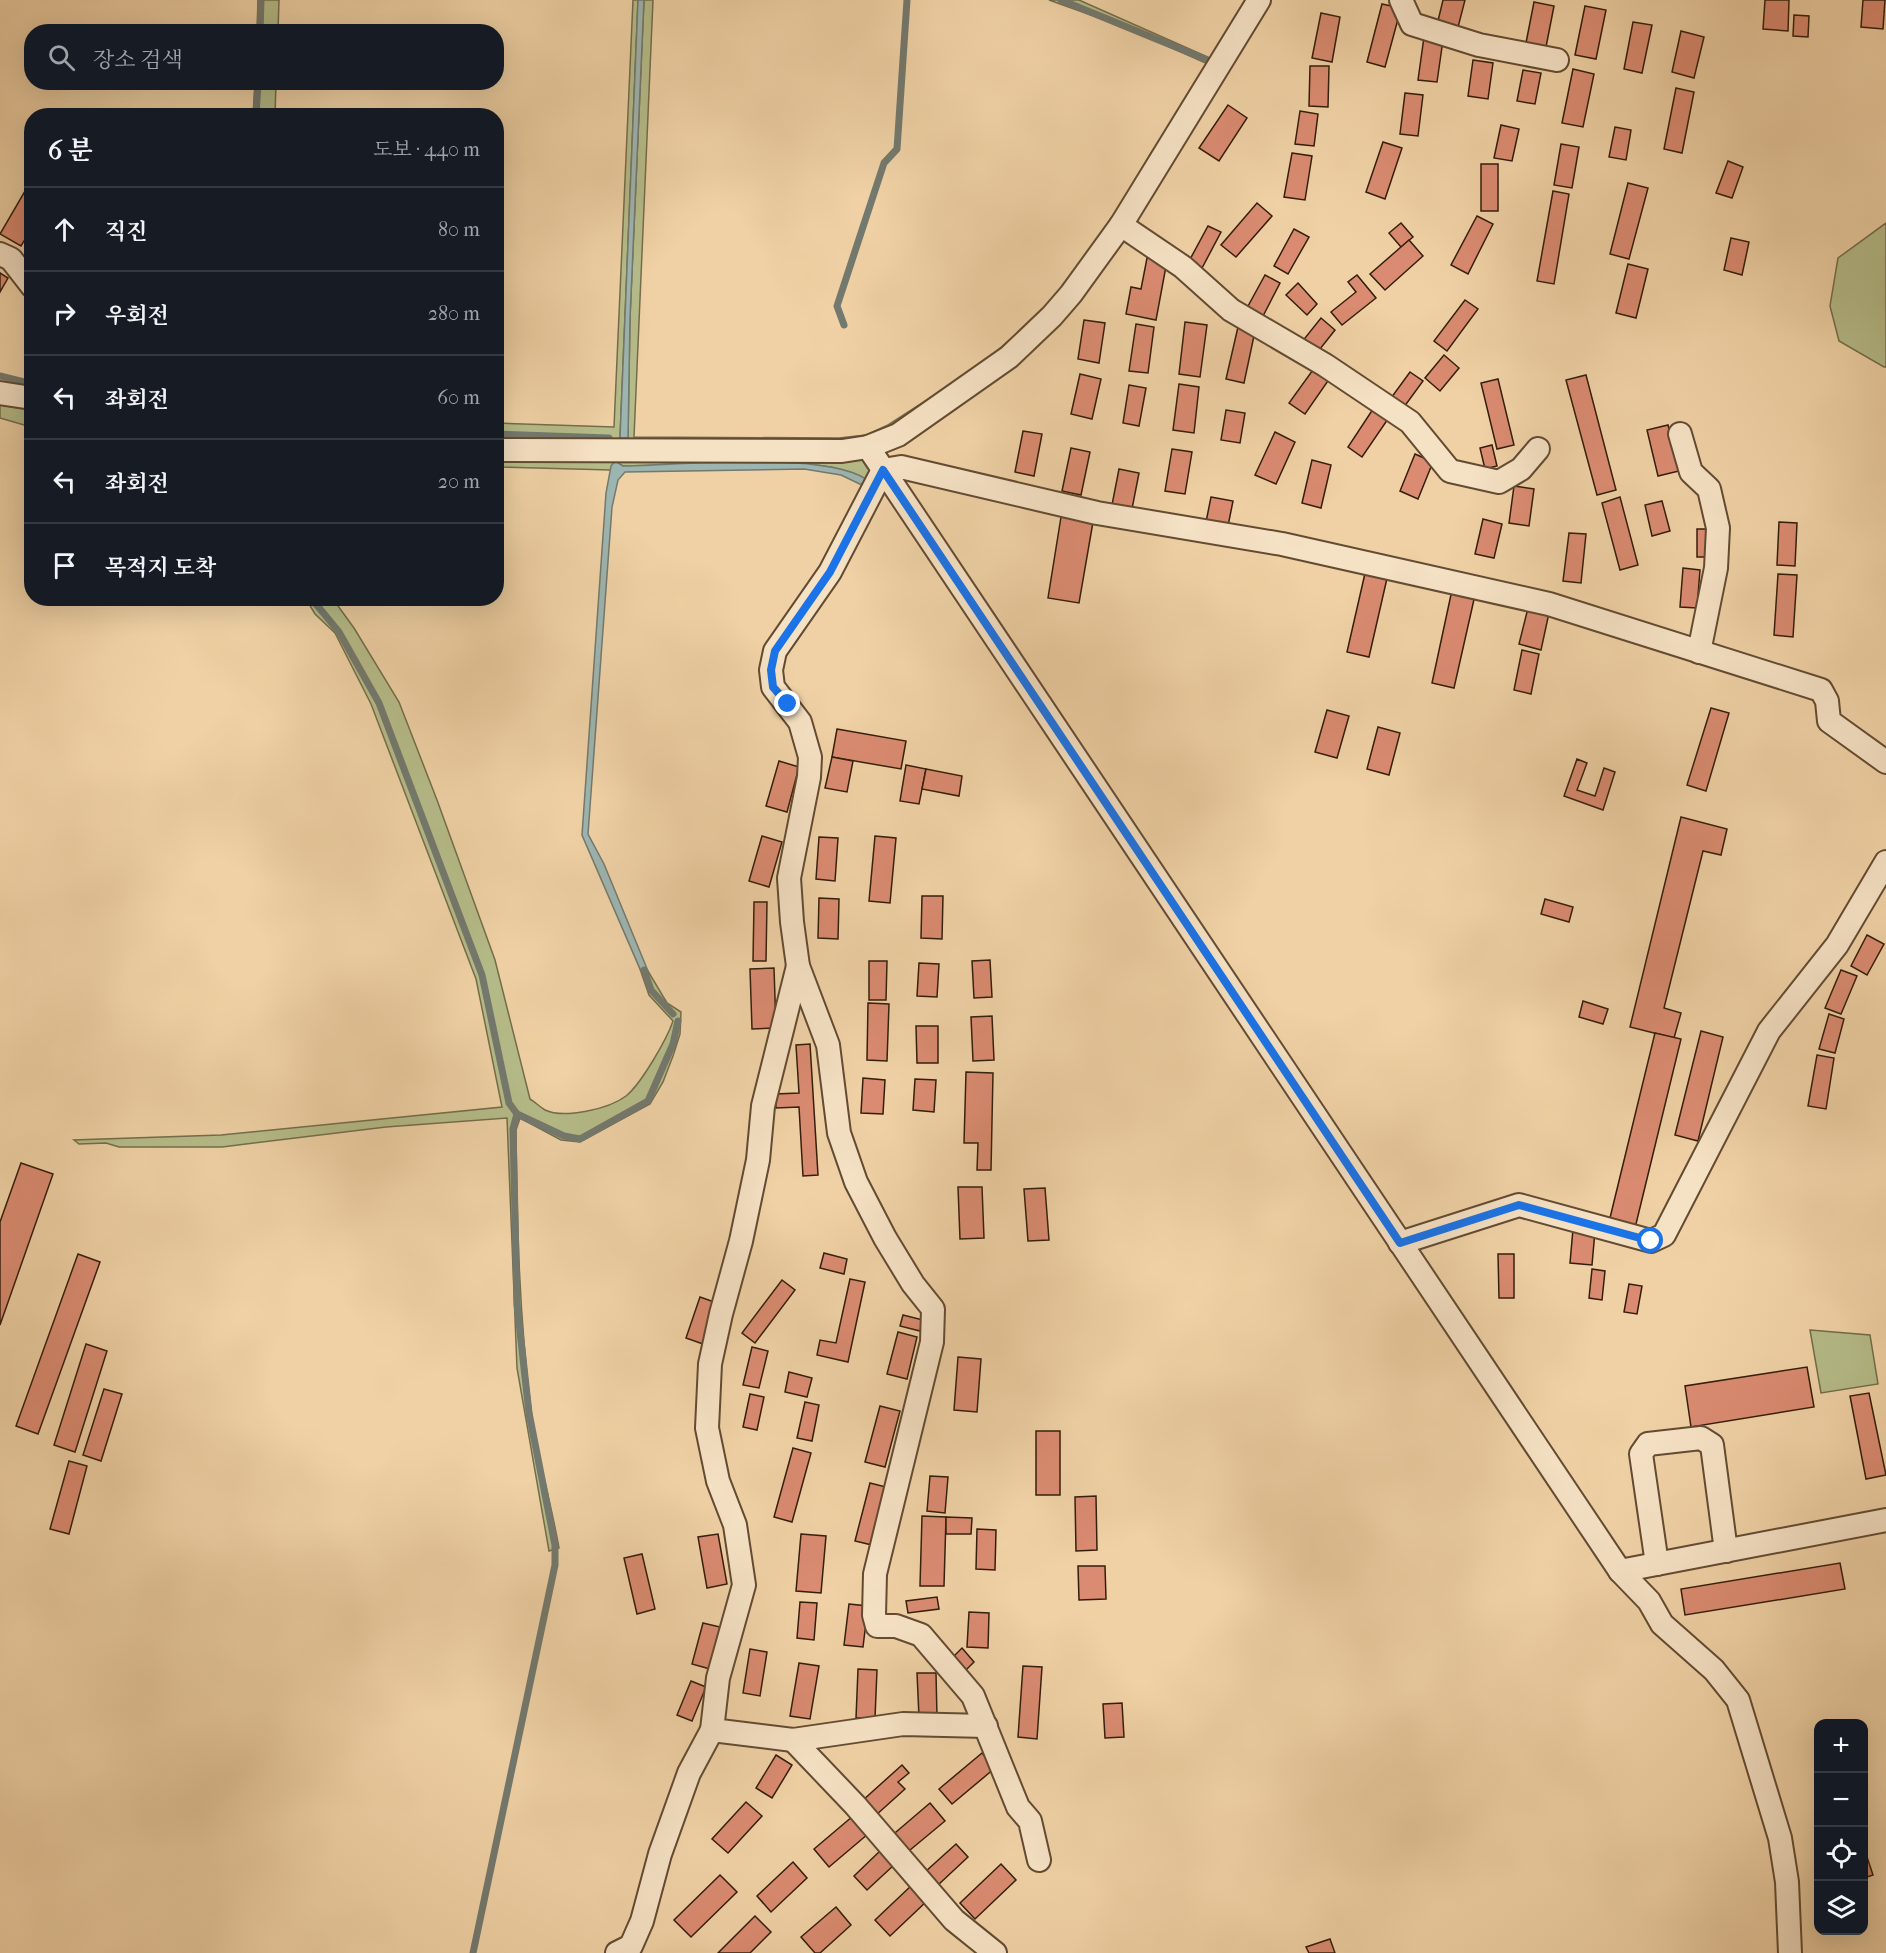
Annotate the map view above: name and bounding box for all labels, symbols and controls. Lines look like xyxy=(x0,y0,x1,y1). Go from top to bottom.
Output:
search box xyxy=(24,24,504,90)
icon: search xyxy=(45,41,78,74)
text: 장소 검색 xyxy=(93,47,183,73)
text: 6 분 xyxy=(48,135,93,166)
text: 도보 · 440 m xyxy=(373,138,480,161)
icon: ahead xyxy=(48,213,81,246)
text: 80 m xyxy=(438,218,480,241)
text: 직진 xyxy=(105,219,148,245)
icon: right xyxy=(48,297,81,330)
text: 280 m xyxy=(428,302,480,325)
text: 우회전 xyxy=(105,303,169,329)
icon: left xyxy=(48,381,81,414)
text: 60 m xyxy=(437,386,480,409)
text: 좌회전 xyxy=(105,387,169,413)
icon: left xyxy=(48,465,81,498)
text: 20 m xyxy=(438,470,480,493)
text: 좌회전 xyxy=(105,471,169,497)
icon: arrive xyxy=(48,549,81,582)
text: 목적지 도착 xyxy=(105,555,216,581)
route end xyxy=(774,690,800,716)
route start xyxy=(1637,1227,1663,1253)
map controls xyxy=(1814,1719,1868,1935)
button: + xyxy=(1814,1719,1868,1773)
button: − xyxy=(1814,1773,1868,1827)
button: locate xyxy=(1814,1827,1868,1881)
button: layers xyxy=(1814,1881,1868,1935)

